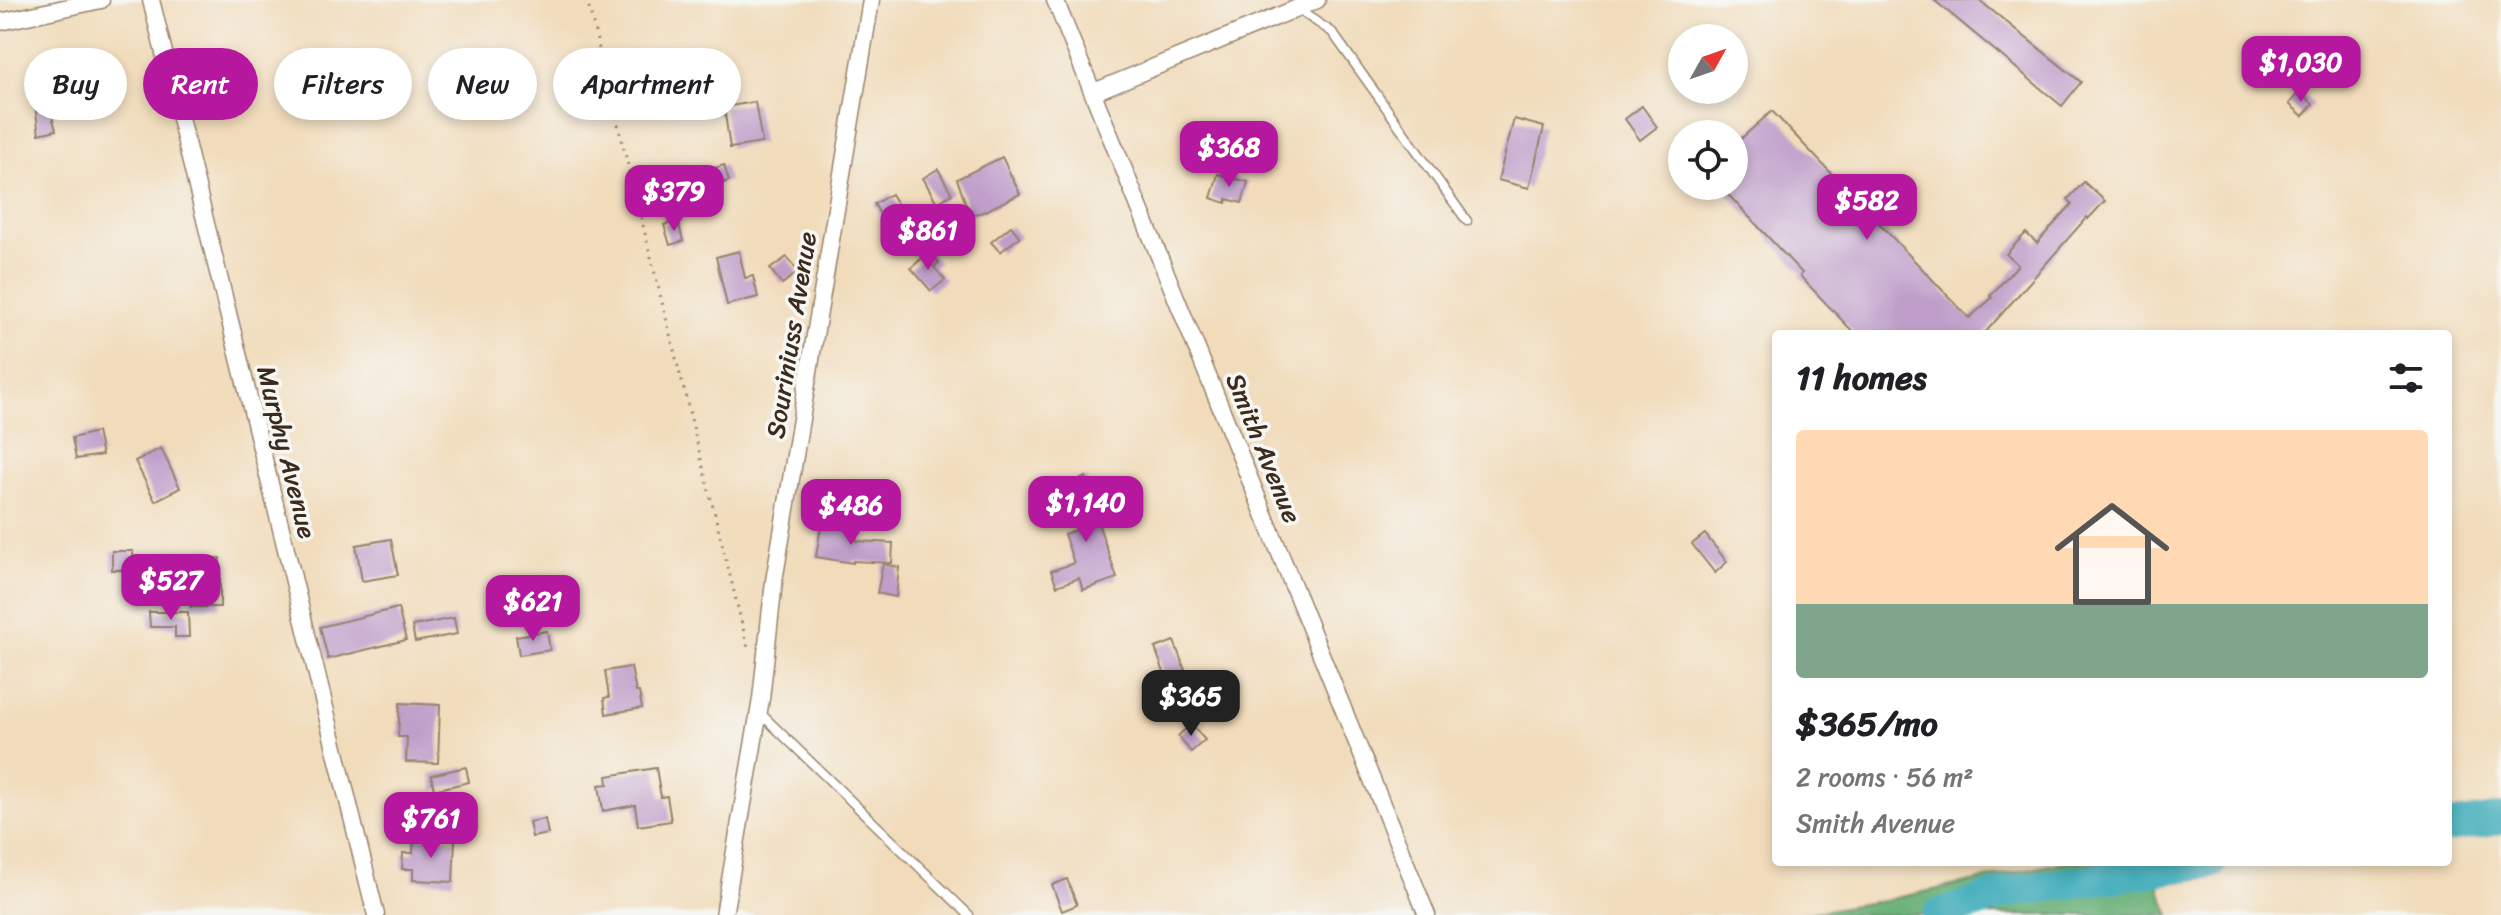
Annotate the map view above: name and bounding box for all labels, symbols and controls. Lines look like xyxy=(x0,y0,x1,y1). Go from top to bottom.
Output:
north arrow xyxy=(1668,24,1748,104)
map controls xyxy=(1668,24,1748,200)
pin: $1,030 xyxy=(2236,36,2366,104)
text: $1,030 xyxy=(2260,39,2342,85)
chip: Buy xyxy=(24,48,127,120)
chip: Rent xyxy=(143,48,258,120)
chip: Filters xyxy=(274,48,412,120)
chip: New xyxy=(428,48,537,120)
chip: Apartment xyxy=(553,48,741,120)
button: locate xyxy=(1668,120,1748,200)
pin: $368 xyxy=(1182,121,1276,189)
text: $368 xyxy=(1198,124,1260,170)
pin: $379 xyxy=(627,165,721,233)
text: $379 xyxy=(643,168,705,214)
pin: $582 xyxy=(1820,174,1914,242)
text: $582 xyxy=(1835,177,1899,223)
pin: $861 xyxy=(881,204,975,272)
text: $861 xyxy=(898,207,958,253)
street label: Souriniuss Avenue xyxy=(752,228,830,442)
text: 11 homes xyxy=(1796,348,1927,408)
icon: filters xyxy=(2384,356,2428,400)
street label: Murphy Avenue xyxy=(243,361,331,544)
street label: Smith Avenue xyxy=(1213,366,1315,530)
pin: $1,140 xyxy=(1021,476,1151,544)
pin: $486 xyxy=(804,479,898,547)
text: $1,140 xyxy=(1046,479,1126,525)
text: $486 xyxy=(819,482,883,528)
icon: home xyxy=(2040,482,2184,626)
pin: $527 xyxy=(124,554,218,622)
text: $527 xyxy=(139,557,203,603)
pin: $621 xyxy=(486,575,580,643)
text: $621 xyxy=(504,578,562,624)
pin: $365 xyxy=(1144,670,1238,738)
text: $365 xyxy=(1160,673,1222,719)
text: $365/mo xyxy=(1796,694,1938,754)
text: 2 rooms · 56 m² xyxy=(1796,754,1974,800)
pin: $761 xyxy=(384,792,478,860)
text: $761 xyxy=(402,795,460,841)
text: Smith Avenue xyxy=(1796,800,1955,846)

